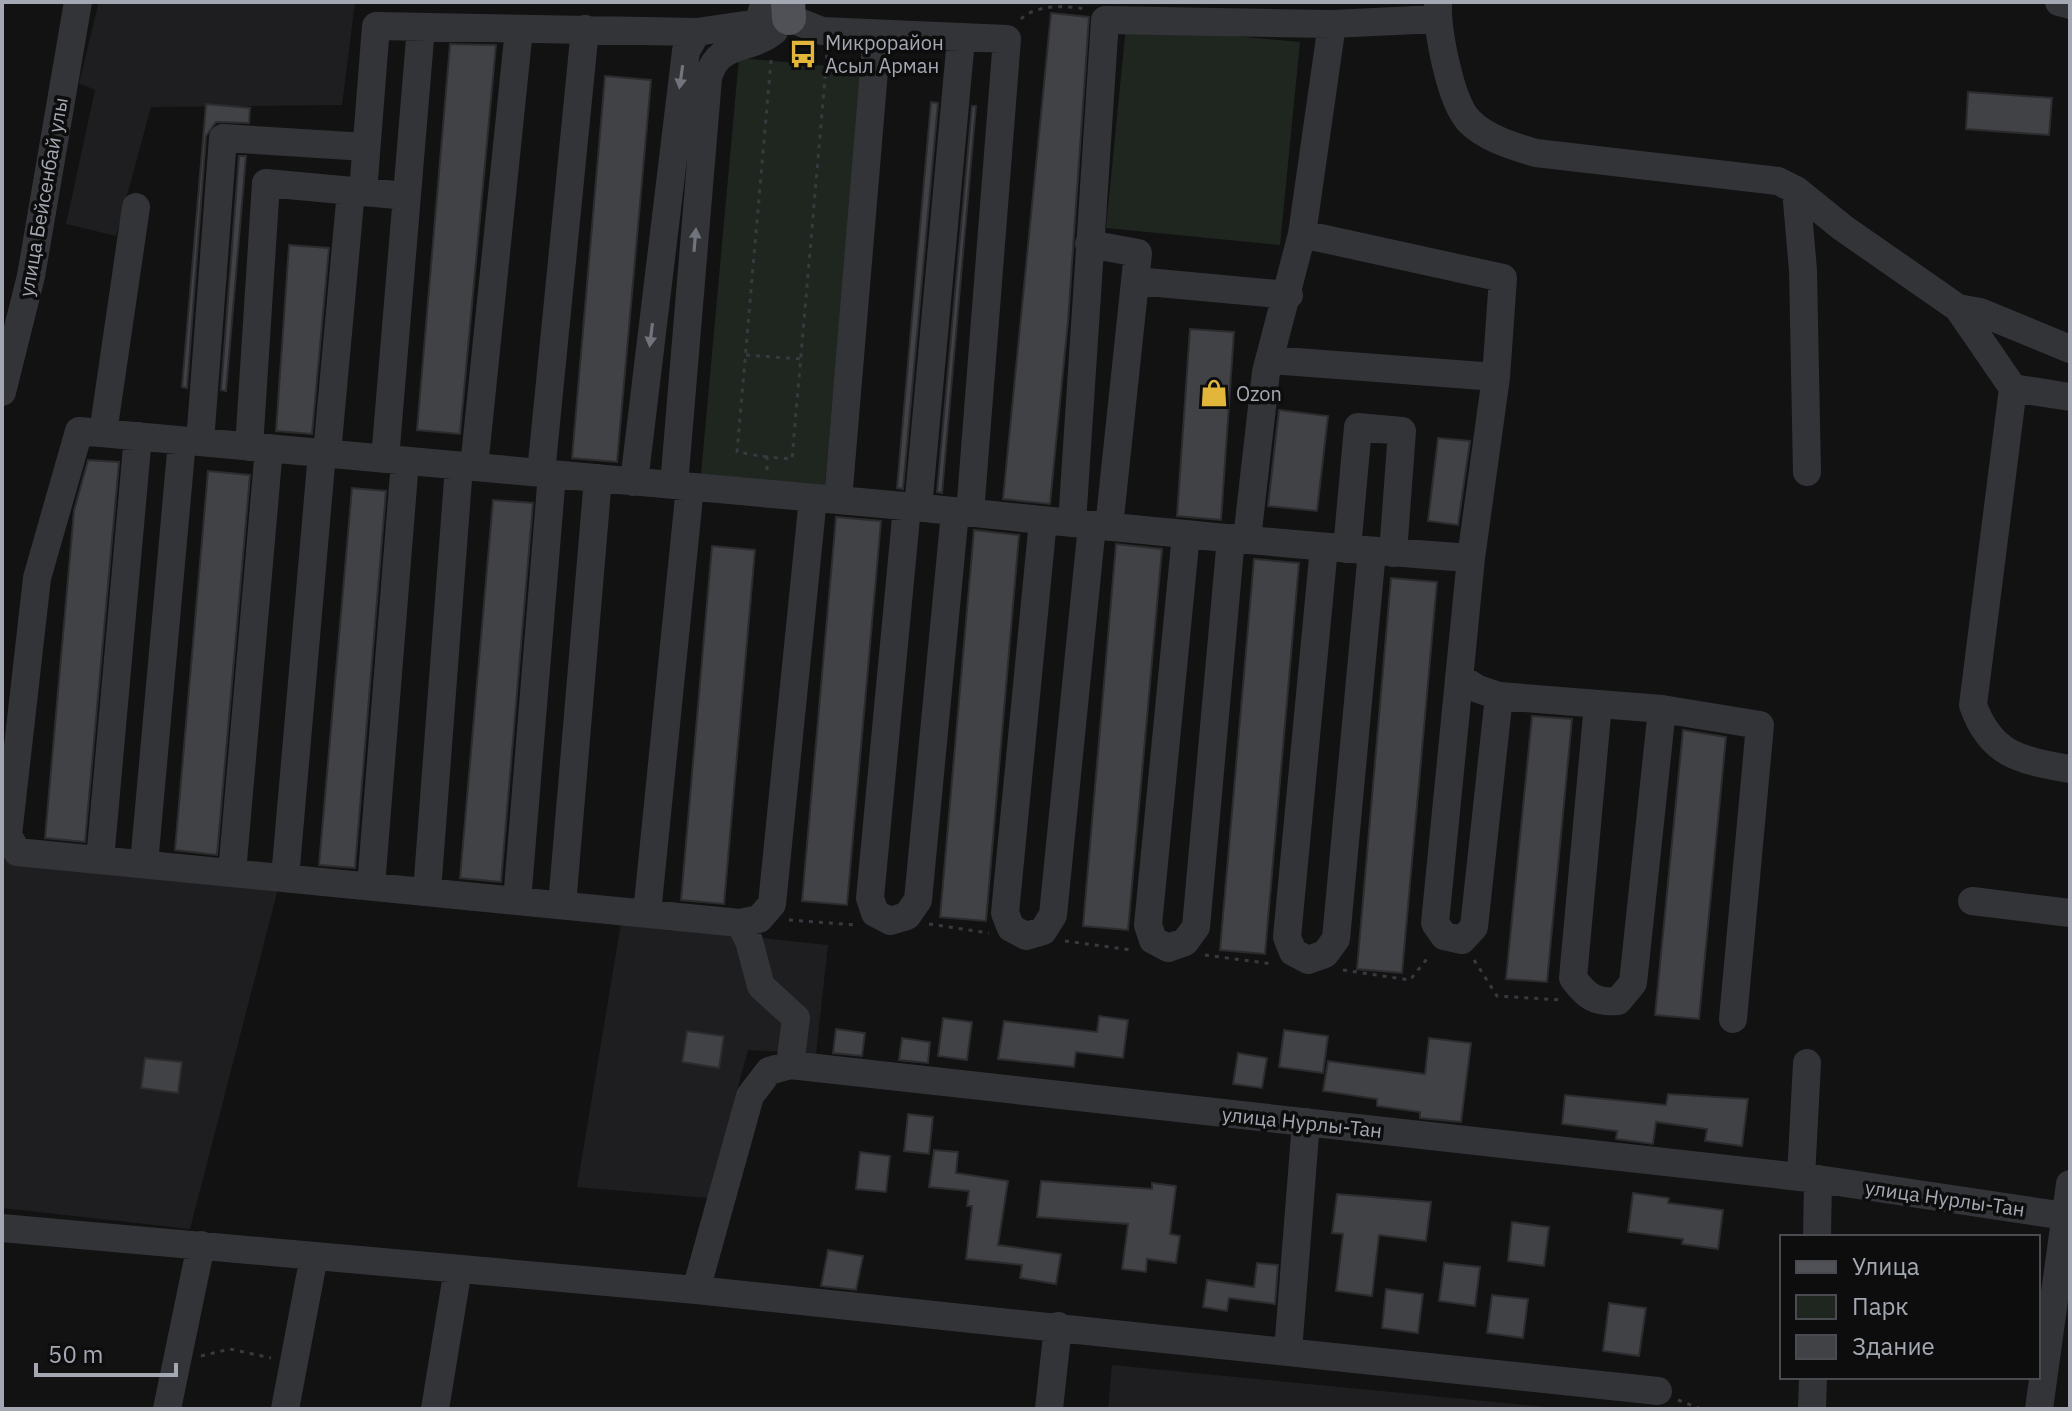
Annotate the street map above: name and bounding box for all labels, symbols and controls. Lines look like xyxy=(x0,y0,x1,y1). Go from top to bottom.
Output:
place label: Микрорайон Асыл Арман xyxy=(825,29,944,79)
bus stop icon: Микрорайон Асыл Арман xyxy=(788,39,818,69)
one-way arrow xyxy=(674,65,687,90)
street label: улица Бейсенбай улы xyxy=(12,95,74,299)
one-way arrow xyxy=(688,227,701,252)
one-way arrow xyxy=(644,323,657,348)
shop icon: Ozon xyxy=(1199,378,1229,408)
place label: Ozon xyxy=(1236,380,1282,407)
street label: улица Нурлы-Тан xyxy=(1221,1100,1383,1144)
street label: улица Нурлы-Тан xyxy=(1863,1173,2027,1223)
legend xyxy=(1780,1235,2040,1379)
text: Улица xyxy=(1852,1250,1920,1282)
text: Парк xyxy=(1852,1290,1909,1322)
scale bar xyxy=(36,1327,176,1377)
text: Здание xyxy=(1852,1330,1935,1362)
text: 50 m xyxy=(48,1338,103,1370)

